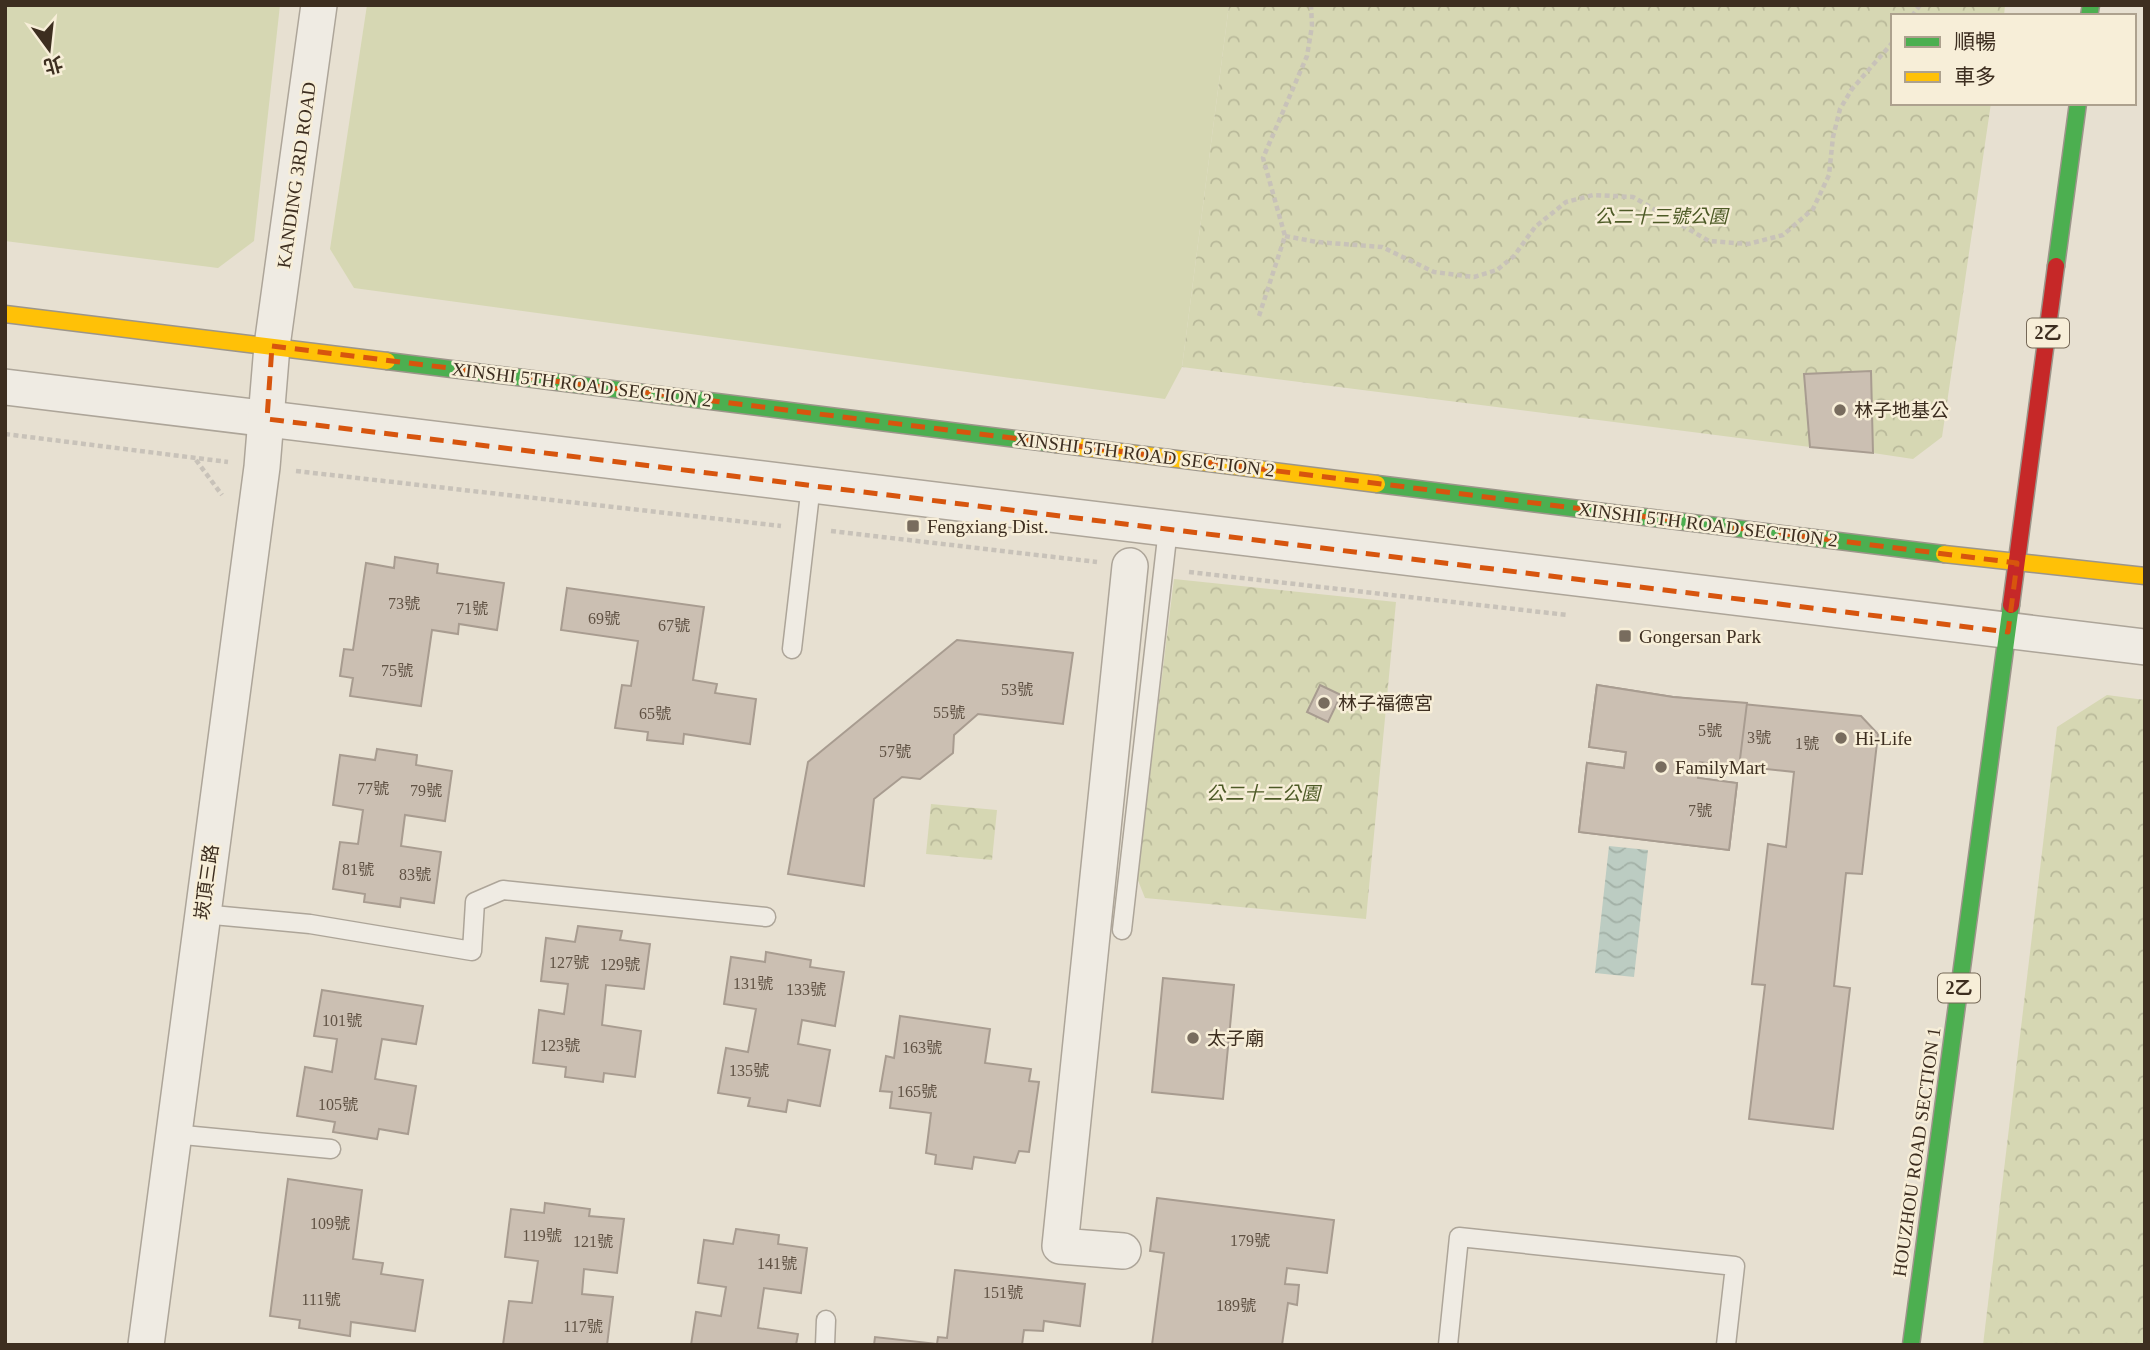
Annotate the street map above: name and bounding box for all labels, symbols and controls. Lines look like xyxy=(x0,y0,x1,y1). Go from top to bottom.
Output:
north arrow xyxy=(14,14,84,84)
legend xyxy=(1891,14,2136,105)
text: 順暢 xyxy=(1954,30,1996,54)
text: 北 xyxy=(41,52,65,78)
text: 車多 xyxy=(1954,65,1996,89)
street label: KANDING 3RD ROAD xyxy=(273,81,320,270)
park label: 公二十三號公園 xyxy=(1594,206,1730,227)
road number: 2乙 xyxy=(2027,318,2069,348)
street label: XINSHI 5TH ROAD SECTION 2 xyxy=(451,358,713,411)
place label: 林子地基公 xyxy=(1854,400,1949,421)
marker: 林子地基公 xyxy=(1832,402,1848,418)
street label: XINSHI 5TH ROAD SECTION 2 xyxy=(1014,428,1276,481)
street label: XINSHI 5TH ROAD SECTION 2 xyxy=(1577,498,1839,551)
place label: Fengxiang Dist. xyxy=(927,516,1048,537)
marker: Fengxiang Dist. xyxy=(905,518,921,534)
house number: 73號 xyxy=(388,595,420,612)
house number: 71號 xyxy=(456,600,488,617)
house number: 69號 xyxy=(588,610,620,627)
house number: 67號 xyxy=(658,617,690,634)
place label: Gongersan Park xyxy=(1639,626,1761,647)
marker: Gongersan Park xyxy=(1617,628,1633,644)
house number: 75號 xyxy=(381,662,413,679)
house number: 53號 xyxy=(1001,681,1033,698)
place label: 林子福德宮 xyxy=(1338,693,1433,714)
marker: 林子福德宮 xyxy=(1316,695,1332,711)
house number: 55號 xyxy=(933,704,965,721)
house number: 65號 xyxy=(639,705,671,722)
house number: 5號 xyxy=(1698,722,1722,739)
place label: Hi-Life xyxy=(1855,728,1912,749)
house number: 3號 xyxy=(1747,729,1771,746)
marker: Hi-Life xyxy=(1833,730,1849,746)
house number: 1號 xyxy=(1795,735,1819,752)
house number: 57號 xyxy=(879,743,911,760)
place label: FamilyMart xyxy=(1675,757,1766,778)
marker: FamilyMart xyxy=(1653,759,1669,775)
house number: 77號 xyxy=(357,780,389,797)
house number: 79號 xyxy=(410,782,442,799)
park label: 公二十二公園 xyxy=(1206,783,1323,804)
house number: 7號 xyxy=(1688,802,1712,819)
street label: 崁頂三路 xyxy=(191,843,222,921)
house number: 81號 xyxy=(342,861,374,878)
house number: 83號 xyxy=(399,866,431,883)
house number: 127號 xyxy=(549,954,589,971)
house number: 129號 xyxy=(600,956,640,973)
road number: 2乙 xyxy=(1938,973,1980,1002)
house number: 131號 xyxy=(733,975,773,992)
house number: 133號 xyxy=(786,981,826,998)
house number: 101號 xyxy=(322,1012,362,1029)
street label: HOUZHOU ROAD SECTION 1 xyxy=(1889,1026,1944,1278)
place label: 太子廟 xyxy=(1207,1028,1264,1049)
marker: 太子廟 xyxy=(1185,1030,1201,1046)
house number: 123號 xyxy=(540,1037,580,1054)
house number: 163號 xyxy=(902,1039,942,1056)
house number: 135號 xyxy=(729,1062,769,1079)
house number: 165號 xyxy=(897,1083,937,1100)
house number: 105號 xyxy=(318,1096,358,1113)
house number: 109號 xyxy=(310,1215,350,1232)
house number: 119號 xyxy=(522,1227,562,1244)
house number: 179號 xyxy=(1230,1232,1270,1249)
house number: 121號 xyxy=(573,1233,613,1250)
house number: 141號 xyxy=(757,1255,797,1272)
house number: 151號 xyxy=(983,1284,1023,1301)
house number: 111號 xyxy=(302,1291,340,1308)
house number: 189號 xyxy=(1216,1297,1256,1314)
house number: 117號 xyxy=(563,1318,603,1335)

